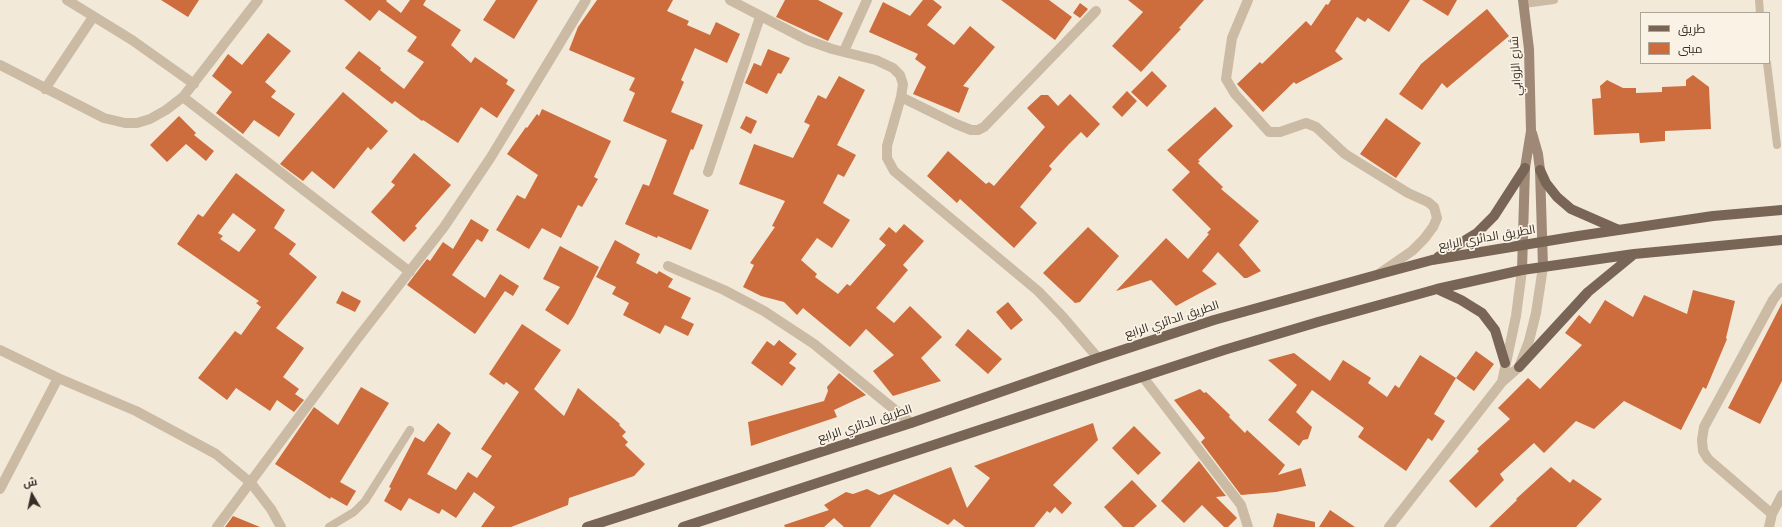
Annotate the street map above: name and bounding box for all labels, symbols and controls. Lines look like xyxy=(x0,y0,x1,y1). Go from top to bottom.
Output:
legend xyxy=(1640,12,1770,64)
text: طريق xyxy=(1678,22,1705,36)
street label: شارع الزوابي xyxy=(1507,36,1525,96)
text: مبنى xyxy=(1678,42,1703,56)
street label: الطريق الدائري الرابع xyxy=(1437,222,1537,254)
street label: الطريق الدائري الرابع xyxy=(1123,298,1221,342)
street label: الطريق الدائري الرابع xyxy=(816,402,914,446)
north arrow xyxy=(12,475,52,515)
text: ش xyxy=(22,475,38,490)

